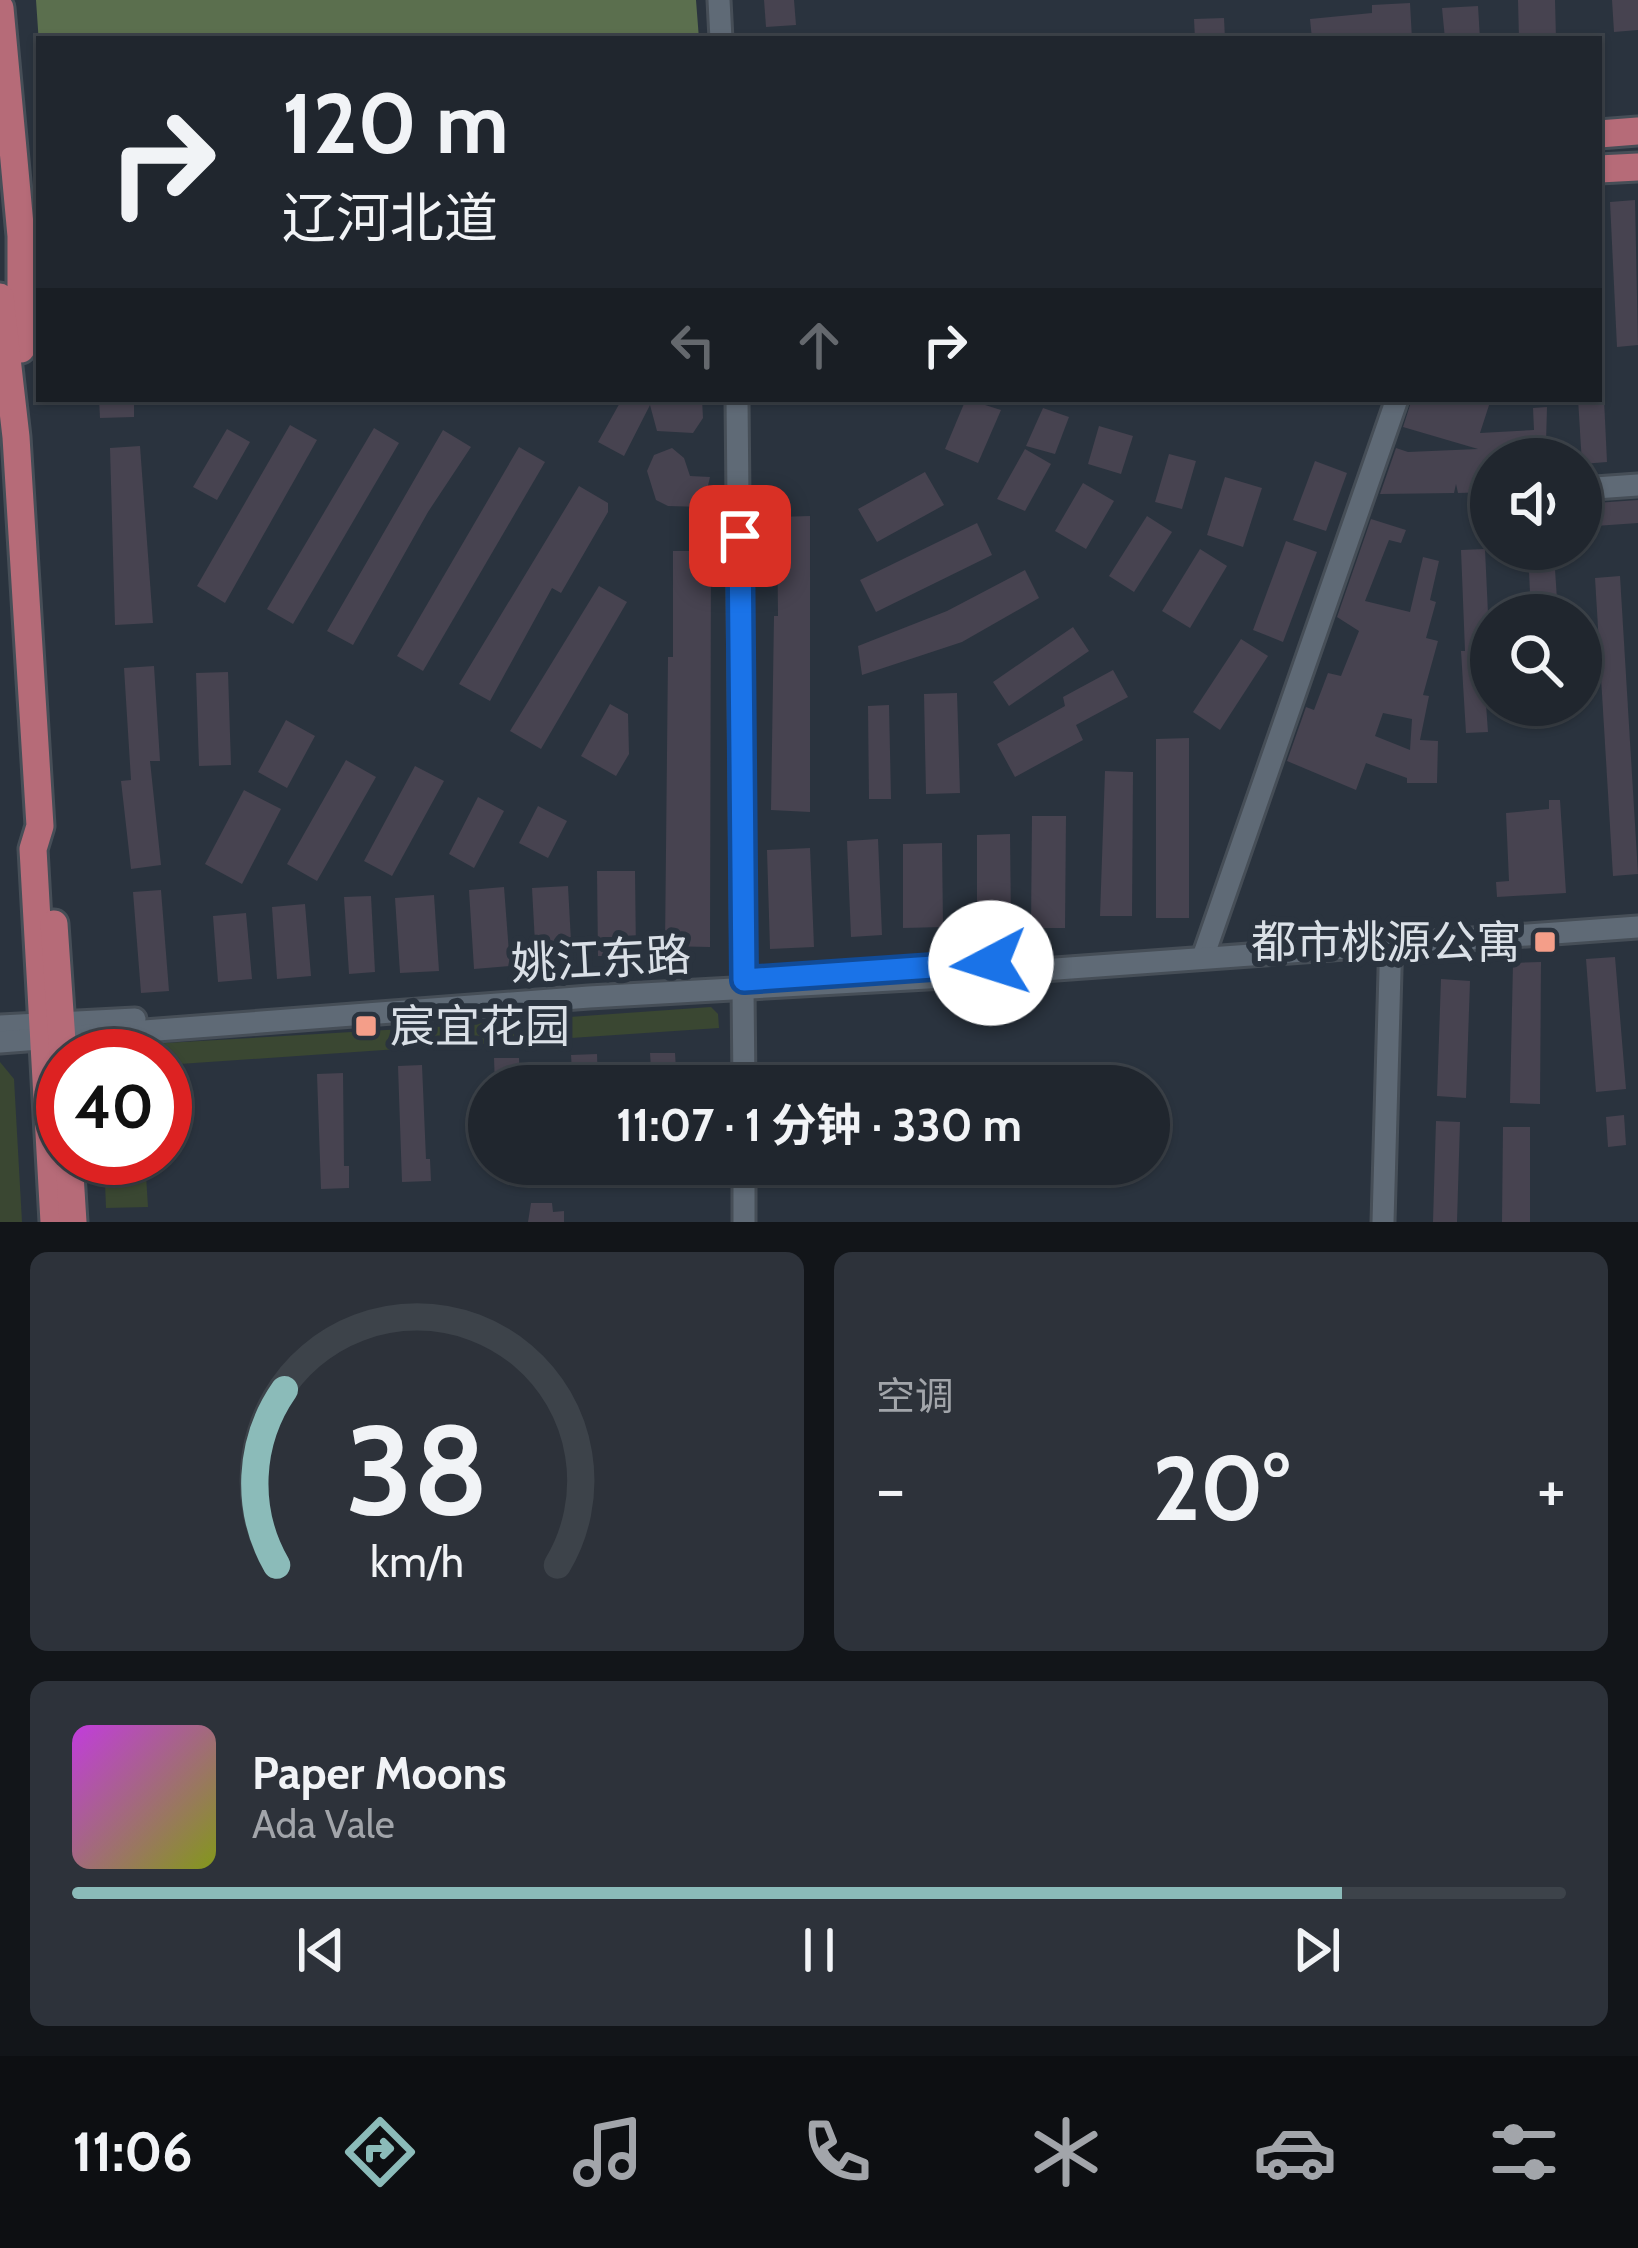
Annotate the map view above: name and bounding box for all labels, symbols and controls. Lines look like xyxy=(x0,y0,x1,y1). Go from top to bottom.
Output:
text: 120 m xyxy=(282,72,509,174)
icon: right xyxy=(84,84,240,240)
text: 辽河北道 xyxy=(282,185,498,251)
icon: left xyxy=(660,312,726,378)
icon: ahead xyxy=(786,312,852,378)
icon: right xyxy=(912,312,978,378)
map controls xyxy=(1470,438,1602,726)
button: sound xyxy=(1470,438,1602,570)
pin xyxy=(689,485,791,587)
icon: arrive xyxy=(707,503,773,569)
button: search xyxy=(1470,594,1602,726)
position arrow xyxy=(928,900,1054,1026)
place label: 都市桃源公寓 xyxy=(1251,915,1521,969)
street label: 姚江东路 xyxy=(510,927,692,991)
marker: 都市桃源公寓 xyxy=(1532,929,1558,955)
place label: 宸宜花园 xyxy=(390,999,570,1053)
marker: 宸宜花园 xyxy=(353,1013,379,1039)
speed limit sign: 40 xyxy=(36,1029,192,1185)
text: 11:07 · 1 分钟 · 330 m xyxy=(616,1098,1022,1152)
text: 空调 xyxy=(876,1372,954,1420)
text: 38 xyxy=(346,1394,488,1545)
text: 20° xyxy=(1152,1433,1290,1543)
text: − xyxy=(876,1448,905,1529)
text: + xyxy=(1537,1448,1566,1529)
text: km/h xyxy=(370,1535,464,1587)
text: Paper Moons xyxy=(252,1746,507,1800)
text: Ada Vale xyxy=(252,1800,395,1848)
icon: previous xyxy=(288,1917,354,1983)
icon: pause xyxy=(786,1917,852,1983)
icon: next xyxy=(1284,1917,1350,1983)
icon: directions xyxy=(338,2110,422,2194)
icon: music xyxy=(566,2110,650,2194)
icon: phone xyxy=(795,2110,879,2194)
icon: climate xyxy=(1024,2110,1108,2194)
icon: car xyxy=(1253,2110,1337,2194)
icon: filters xyxy=(1482,2110,1566,2194)
text: 11:06 xyxy=(72,2119,193,2185)

